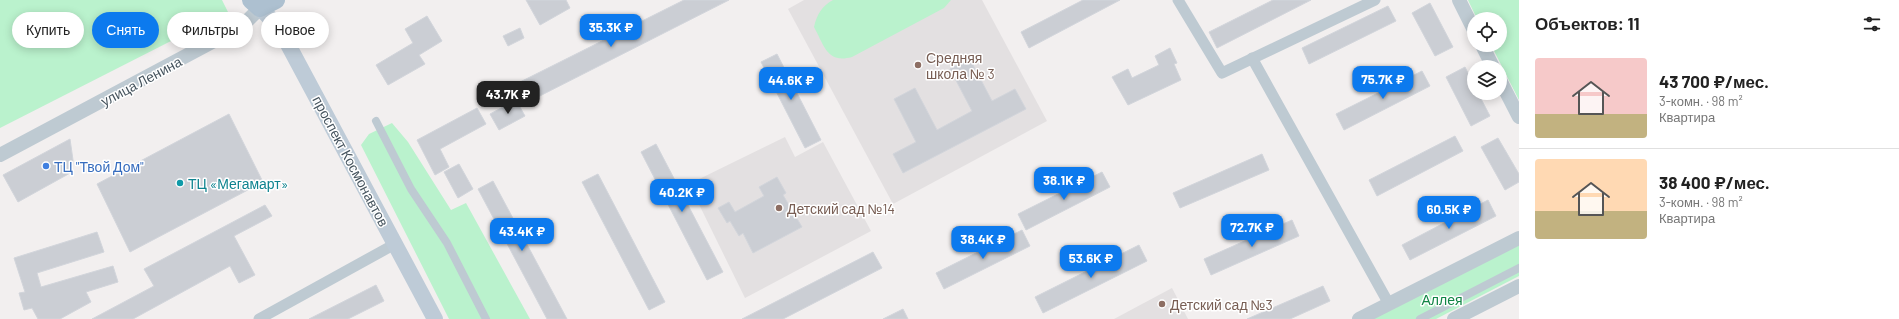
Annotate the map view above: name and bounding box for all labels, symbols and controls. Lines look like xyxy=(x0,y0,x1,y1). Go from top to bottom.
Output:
chip: Купить xyxy=(12,12,84,48)
chip: Снять xyxy=(92,12,159,48)
chip: Фильтры xyxy=(167,12,253,48)
chip: Новое xyxy=(261,12,329,48)
map controls xyxy=(1467,12,1507,100)
button: locate xyxy=(1467,12,1507,52)
text: Объектов: 11 xyxy=(1535,13,1640,33)
icon: filters xyxy=(1861,13,1883,35)
pin: 35.3K ₽ xyxy=(574,14,648,48)
text: 35.3K ₽ xyxy=(589,19,633,35)
place label: Средняя школа № 3 xyxy=(926,49,995,82)
street label: улица Ленина xyxy=(98,52,185,109)
marker: Средняя школа № 3 xyxy=(913,60,923,70)
button: layers xyxy=(1467,60,1507,100)
pin: 75.7K ₽ xyxy=(1346,66,1420,100)
pin: 44.6K ₽ xyxy=(754,67,828,101)
text: 75.7K ₽ xyxy=(1361,71,1405,87)
text: 43 700 ₽/мес. xyxy=(1659,71,1769,91)
text: 44.6K ₽ xyxy=(768,72,814,88)
icon: home xyxy=(1567,74,1615,122)
pin: 43.7K ₽ xyxy=(471,81,545,115)
text: 43.7K ₽ xyxy=(486,86,530,102)
street label: проспект Космонавтов xyxy=(309,93,393,229)
text: 3-комн. · 98 m² xyxy=(1659,93,1743,109)
text: Квартира xyxy=(1659,109,1715,125)
place label: ТЦ "Твой Дом" xyxy=(54,158,144,175)
marker: ТЦ "Твой Дом" xyxy=(41,161,51,171)
pin: 38.1K ₽ xyxy=(1027,167,1101,201)
text: 38.1K ₽ xyxy=(1043,172,1085,188)
text: 38 400 ₽/мес. xyxy=(1659,172,1770,192)
place label: ТЦ «Мегамарт» xyxy=(188,175,288,192)
icon: home xyxy=(1567,175,1615,223)
marker: ТЦ «Мегамарт» xyxy=(175,178,185,188)
pin: 40.2K ₽ xyxy=(645,179,719,213)
text: 40.2K ₽ xyxy=(659,184,705,200)
text: 3-комн. · 98 m² xyxy=(1659,194,1743,210)
pin: 60.5K ₽ xyxy=(1412,196,1486,230)
place label: Детский сад №14 xyxy=(787,200,895,217)
text: 60.5K ₽ xyxy=(1427,201,1471,217)
marker: Детский сад №14 xyxy=(774,203,784,213)
text: Квартира xyxy=(1659,210,1715,226)
pin: 72.7K ₽ xyxy=(1215,214,1289,248)
pin: 43.4K ₽ xyxy=(485,218,559,252)
text: 72.7K ₽ xyxy=(1230,219,1274,235)
text: 43.4K ₽ xyxy=(499,223,545,239)
pin: 38.4K ₽ xyxy=(946,226,1020,260)
text: 38.4K ₽ xyxy=(960,231,1006,247)
pin: 53.6K ₽ xyxy=(1054,245,1128,279)
text: 53.6K ₽ xyxy=(1069,250,1113,266)
park label: Аллея xyxy=(1421,291,1463,308)
place label: Детский сад №3 xyxy=(1170,296,1273,313)
marker: Детский сад №3 xyxy=(1157,299,1167,309)

